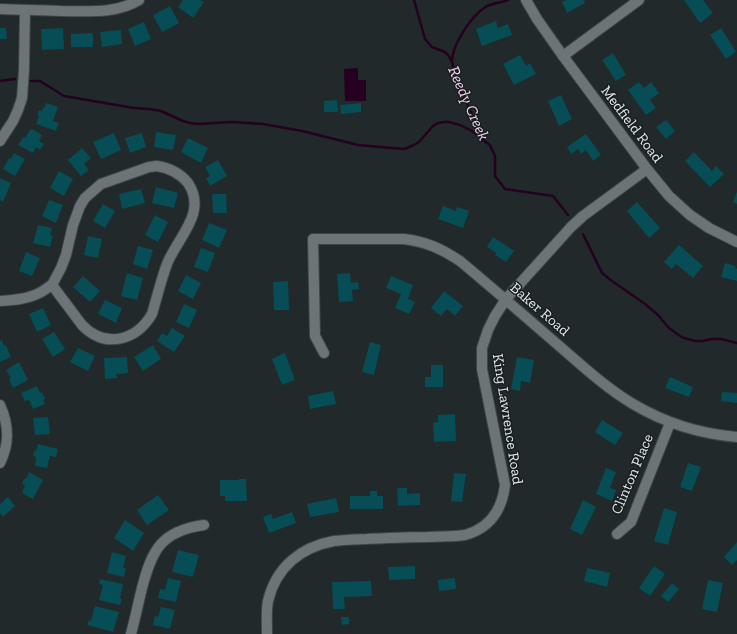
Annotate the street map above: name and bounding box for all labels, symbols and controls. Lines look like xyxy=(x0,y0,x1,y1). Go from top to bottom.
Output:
water label: Reedy Creek xyxy=(444,63,494,143)
street label: Medfield Road xyxy=(597,82,667,167)
street label: Baker Road xyxy=(507,278,574,340)
street label: King Lawrence Road xyxy=(489,352,527,486)
street label: Clinton Place xyxy=(607,431,657,517)

